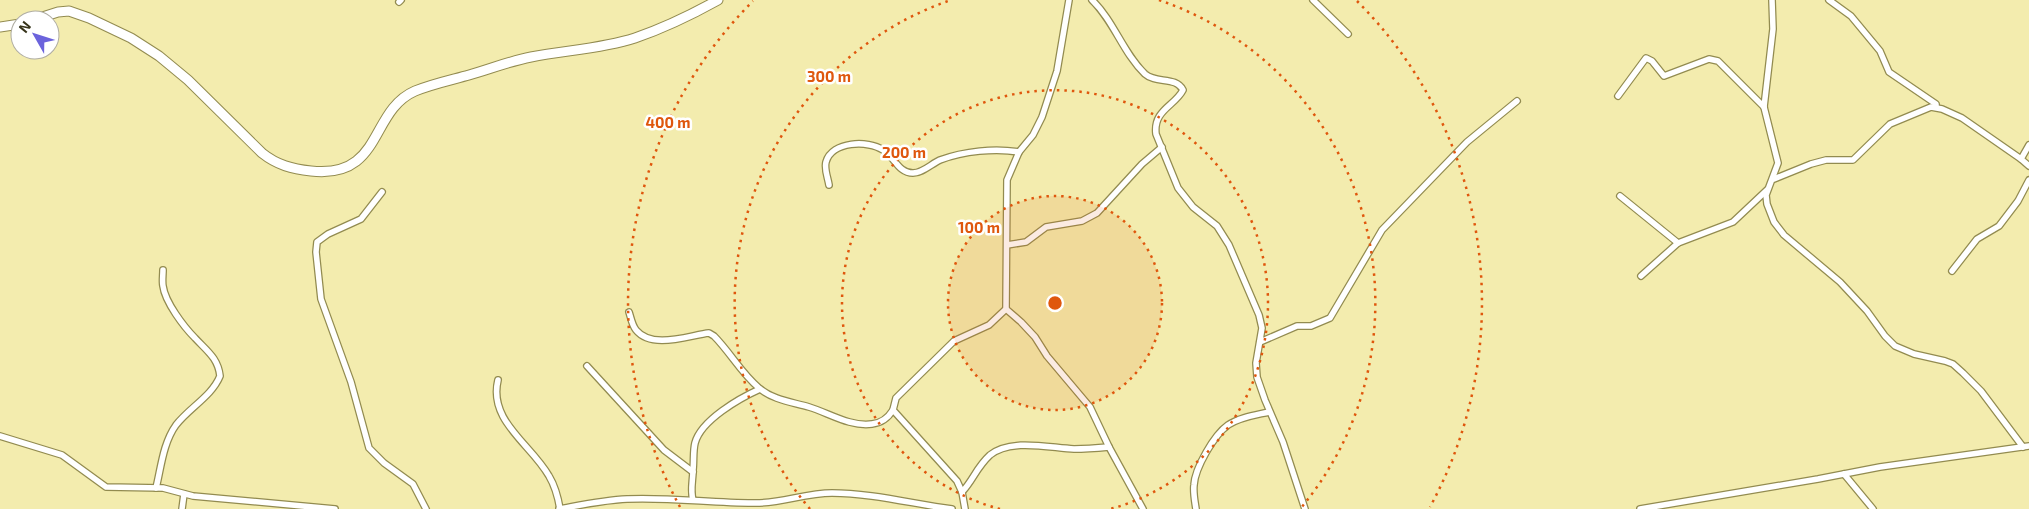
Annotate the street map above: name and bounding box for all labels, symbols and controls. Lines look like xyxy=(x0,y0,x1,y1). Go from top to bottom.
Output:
north arrow xyxy=(10,10,60,60)
text: N xyxy=(15,17,34,36)
text: 300 m xyxy=(807,67,851,85)
text: 400 m xyxy=(646,113,690,131)
text: 200 m xyxy=(882,143,926,161)
text: 100 m xyxy=(958,218,1000,236)
centre of rings xyxy=(1046,294,1064,312)

